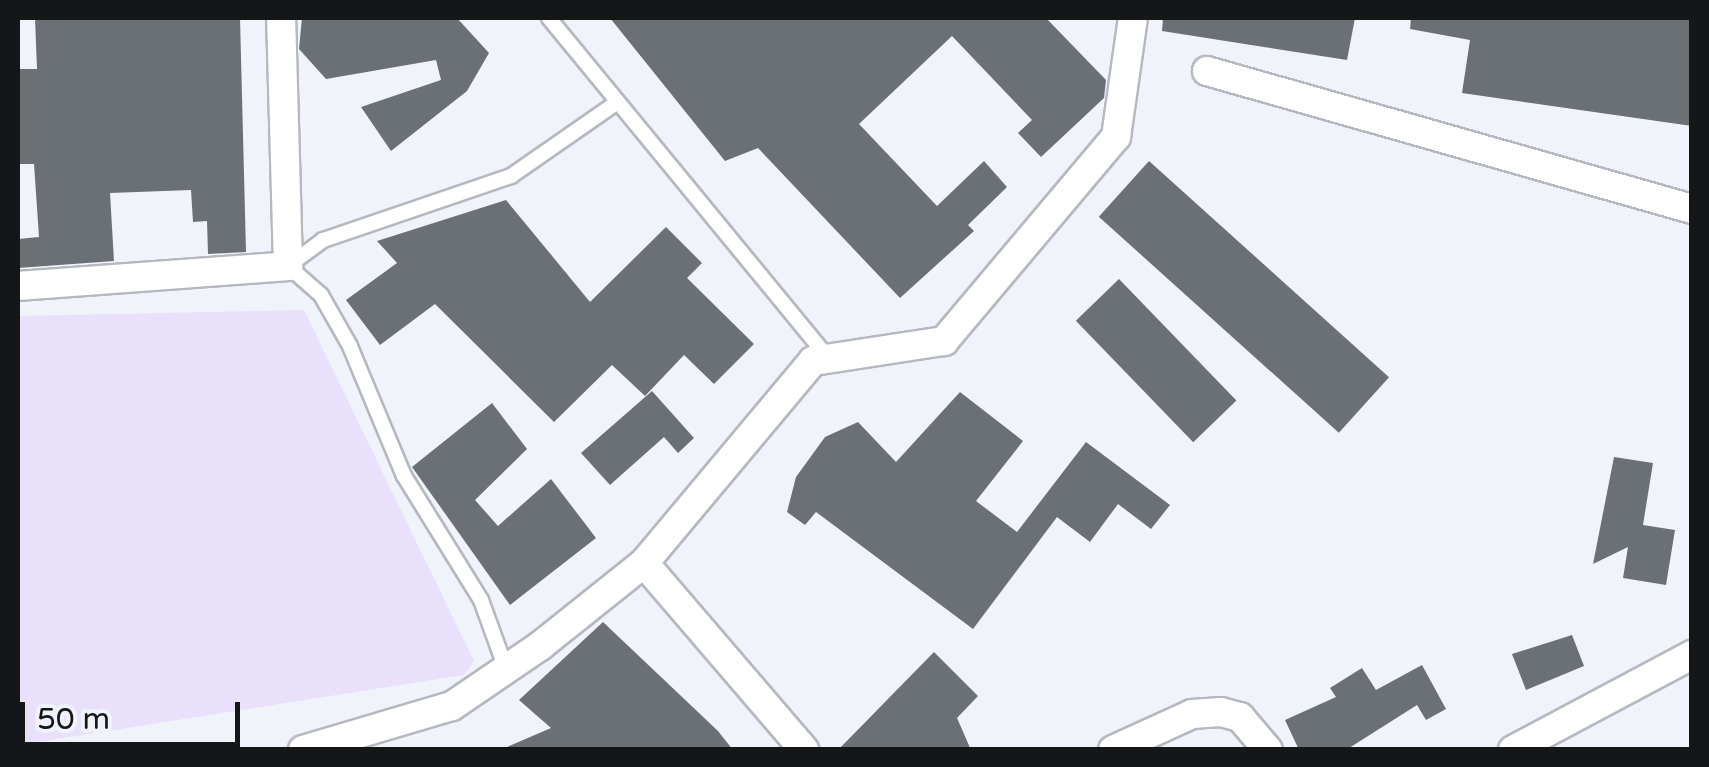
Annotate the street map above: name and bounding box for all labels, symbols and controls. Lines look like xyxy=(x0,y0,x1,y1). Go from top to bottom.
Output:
scale bar xyxy=(25,682,245,744)
text: 50 m xyxy=(37,701,110,738)

